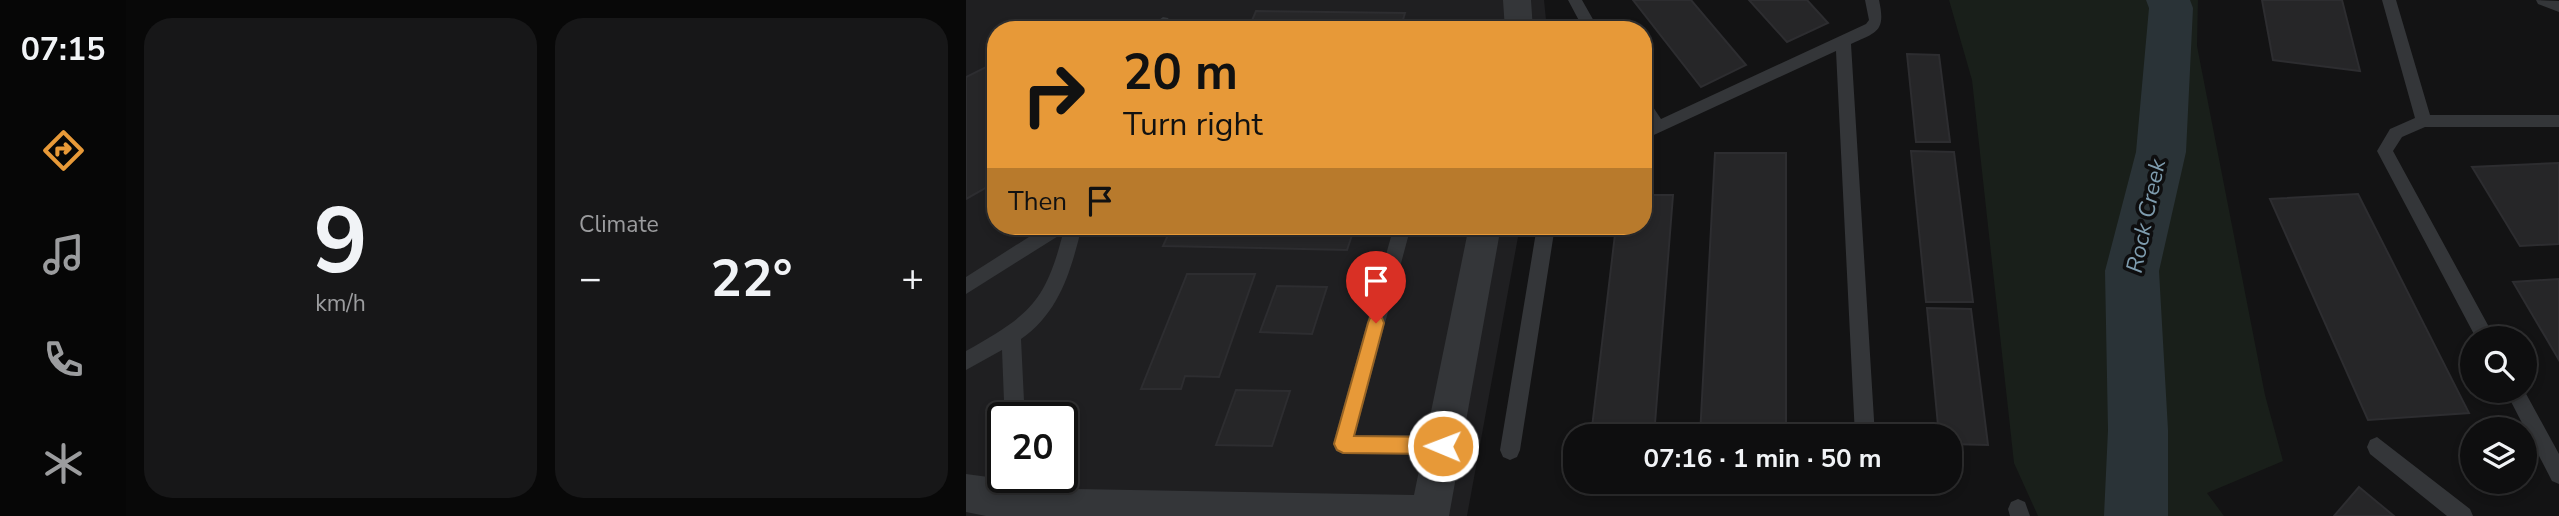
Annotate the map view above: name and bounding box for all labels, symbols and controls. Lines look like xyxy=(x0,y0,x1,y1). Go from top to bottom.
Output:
text: 07:15 xyxy=(21,28,105,71)
text: 20 m xyxy=(1123,39,1238,106)
icon: right xyxy=(1008,49,1099,140)
text: Turn right xyxy=(1123,103,1263,146)
icon: directions xyxy=(39,126,88,175)
water label: Rock Creek xyxy=(2119,156,2173,276)
text: 9 xyxy=(313,180,368,304)
icon: arrive xyxy=(1081,182,1119,220)
text: Then xyxy=(1008,184,1067,219)
text: Climate xyxy=(579,209,659,240)
icon: music xyxy=(39,230,88,279)
text: 22° xyxy=(710,243,793,314)
pin xyxy=(1346,251,1406,323)
text: − xyxy=(579,253,602,304)
text: + xyxy=(901,253,924,304)
icon: arrive xyxy=(1357,262,1395,300)
text: km/h xyxy=(315,288,366,319)
map controls xyxy=(2460,326,2537,494)
button: search xyxy=(2460,326,2537,403)
icon: phone xyxy=(39,335,88,384)
speed limit sign: 20 xyxy=(987,402,1078,493)
position arrow xyxy=(1406,409,1480,483)
button: layers xyxy=(2460,417,2537,494)
icon: climate xyxy=(39,439,88,488)
text: 07:16 · 1 min · 50 m xyxy=(1643,441,1882,476)

